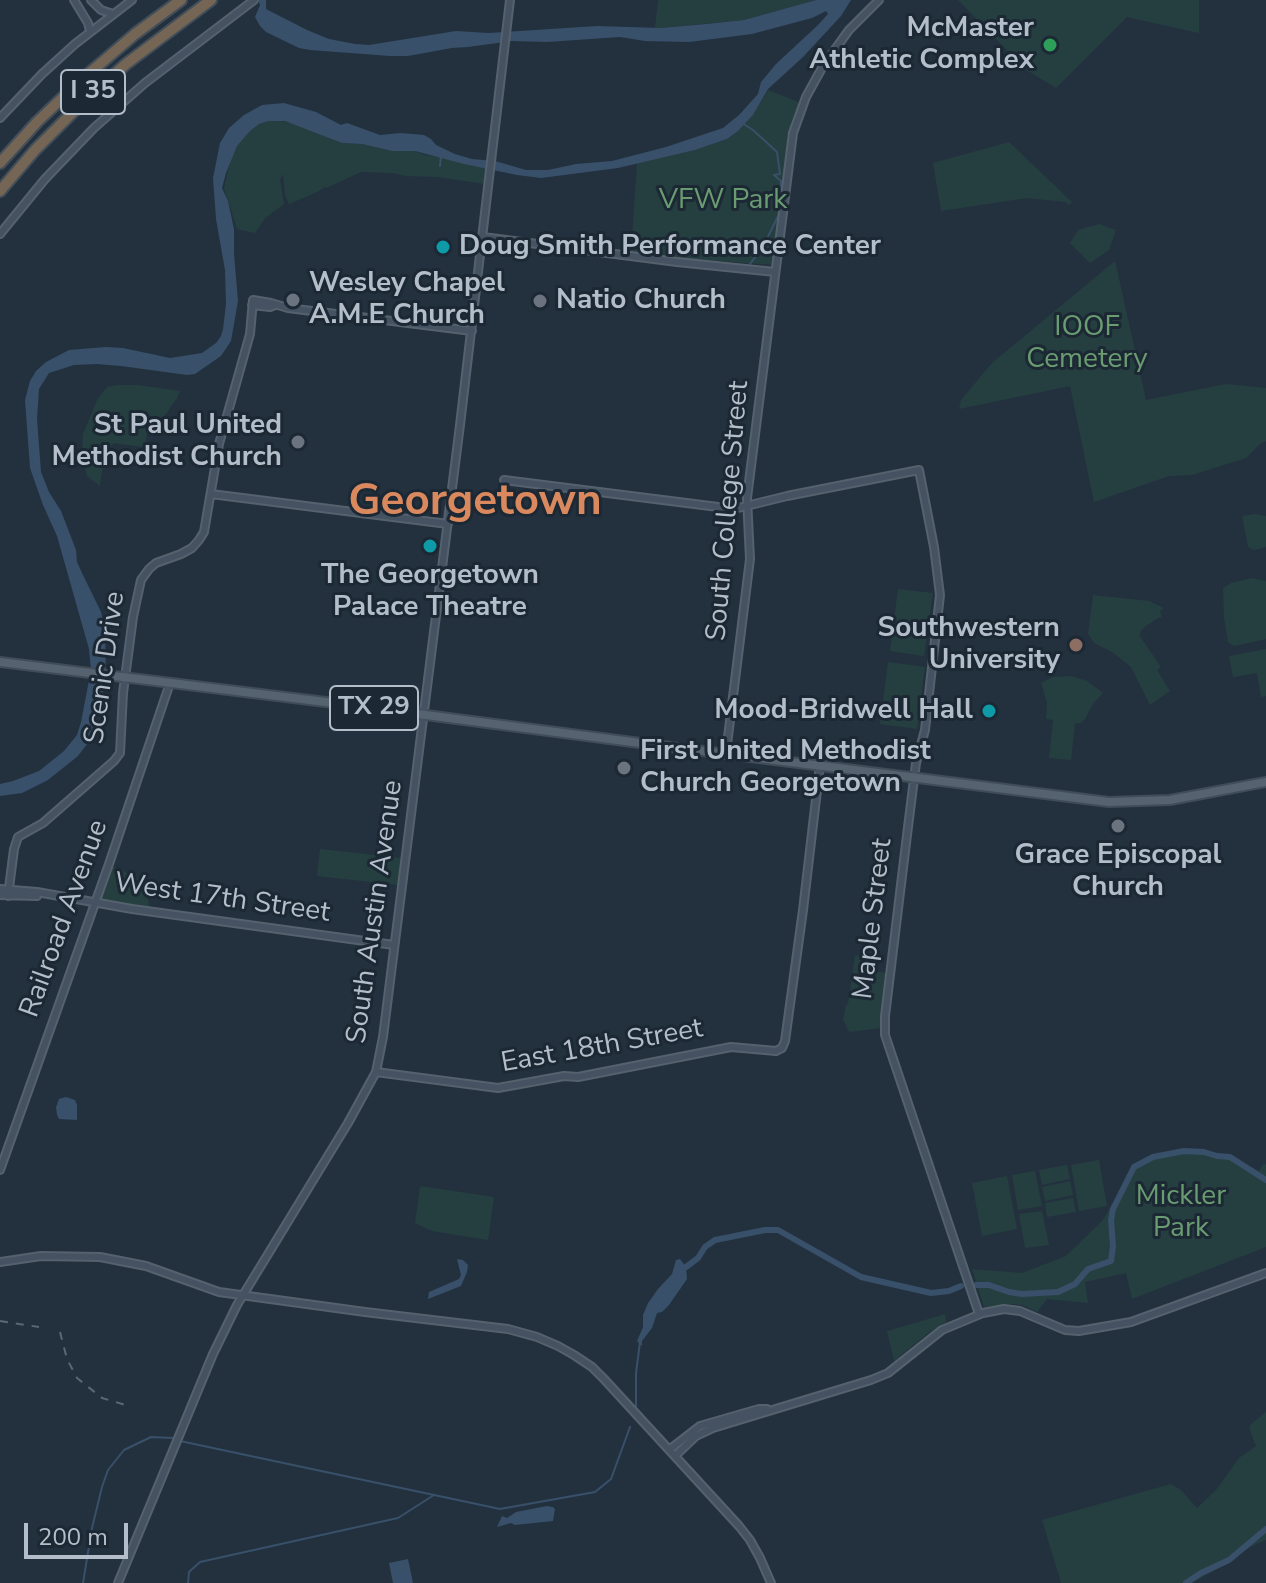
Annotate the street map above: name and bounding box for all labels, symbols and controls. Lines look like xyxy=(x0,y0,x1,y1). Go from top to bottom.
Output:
place label: McMaster Athletic Complex xyxy=(809,12,1034,78)
marker: McMaster Athletic Complex xyxy=(1041,36,1059,54)
road number: I 35 xyxy=(61,70,125,114)
park label: VFW Park xyxy=(659,184,787,218)
place label: Doug Smith Performance Center xyxy=(459,230,881,264)
marker: Doug Smith Performance Center xyxy=(434,238,452,256)
place label: Wesley Chapel A.M.E Church xyxy=(309,267,505,333)
place label: Natio Church xyxy=(556,284,726,318)
marker: Wesley Chapel A.M.E Church xyxy=(284,291,302,309)
marker: Natio Church xyxy=(531,292,549,310)
park label: IOOF Cemetery xyxy=(1026,311,1148,377)
street label: South College Street xyxy=(701,380,757,642)
place label: St Paul United Methodist Church xyxy=(52,409,282,475)
marker: St Paul United Methodist Church xyxy=(289,433,307,451)
district label: Georgetown xyxy=(348,477,602,529)
marker: The Georgetown Palace Theatre xyxy=(421,537,439,555)
place label: The Georgetown Palace Theatre xyxy=(321,559,539,625)
street label: Scenic Drive xyxy=(79,590,133,746)
place label: Southwestern University xyxy=(878,612,1060,678)
marker: Southwestern University xyxy=(1067,636,1085,654)
road number: TX 29 xyxy=(330,686,418,730)
place label: Mood-Bridwell Hall xyxy=(714,694,973,728)
marker: Mood-Bridwell Hall xyxy=(980,702,998,720)
place label: First United Methodist Church Georgetown xyxy=(640,735,931,801)
marker: First United Methodist Church Georgetown xyxy=(615,759,633,777)
street label: South Austin Avenue xyxy=(341,778,411,1046)
street label: Railroad Avenue xyxy=(14,816,116,1022)
marker: Grace Episcopal Church xyxy=(1109,817,1127,835)
street label: Maple Street xyxy=(847,837,901,1001)
place label: Grace Episcopal Church xyxy=(1015,839,1221,905)
street label: West 17th Street xyxy=(112,867,332,931)
street label: East 18th Street xyxy=(499,1013,705,1081)
park label: Mickler Park xyxy=(1136,1180,1226,1246)
scale bar xyxy=(28,1507,132,1557)
text: 200 m xyxy=(38,1521,108,1553)

